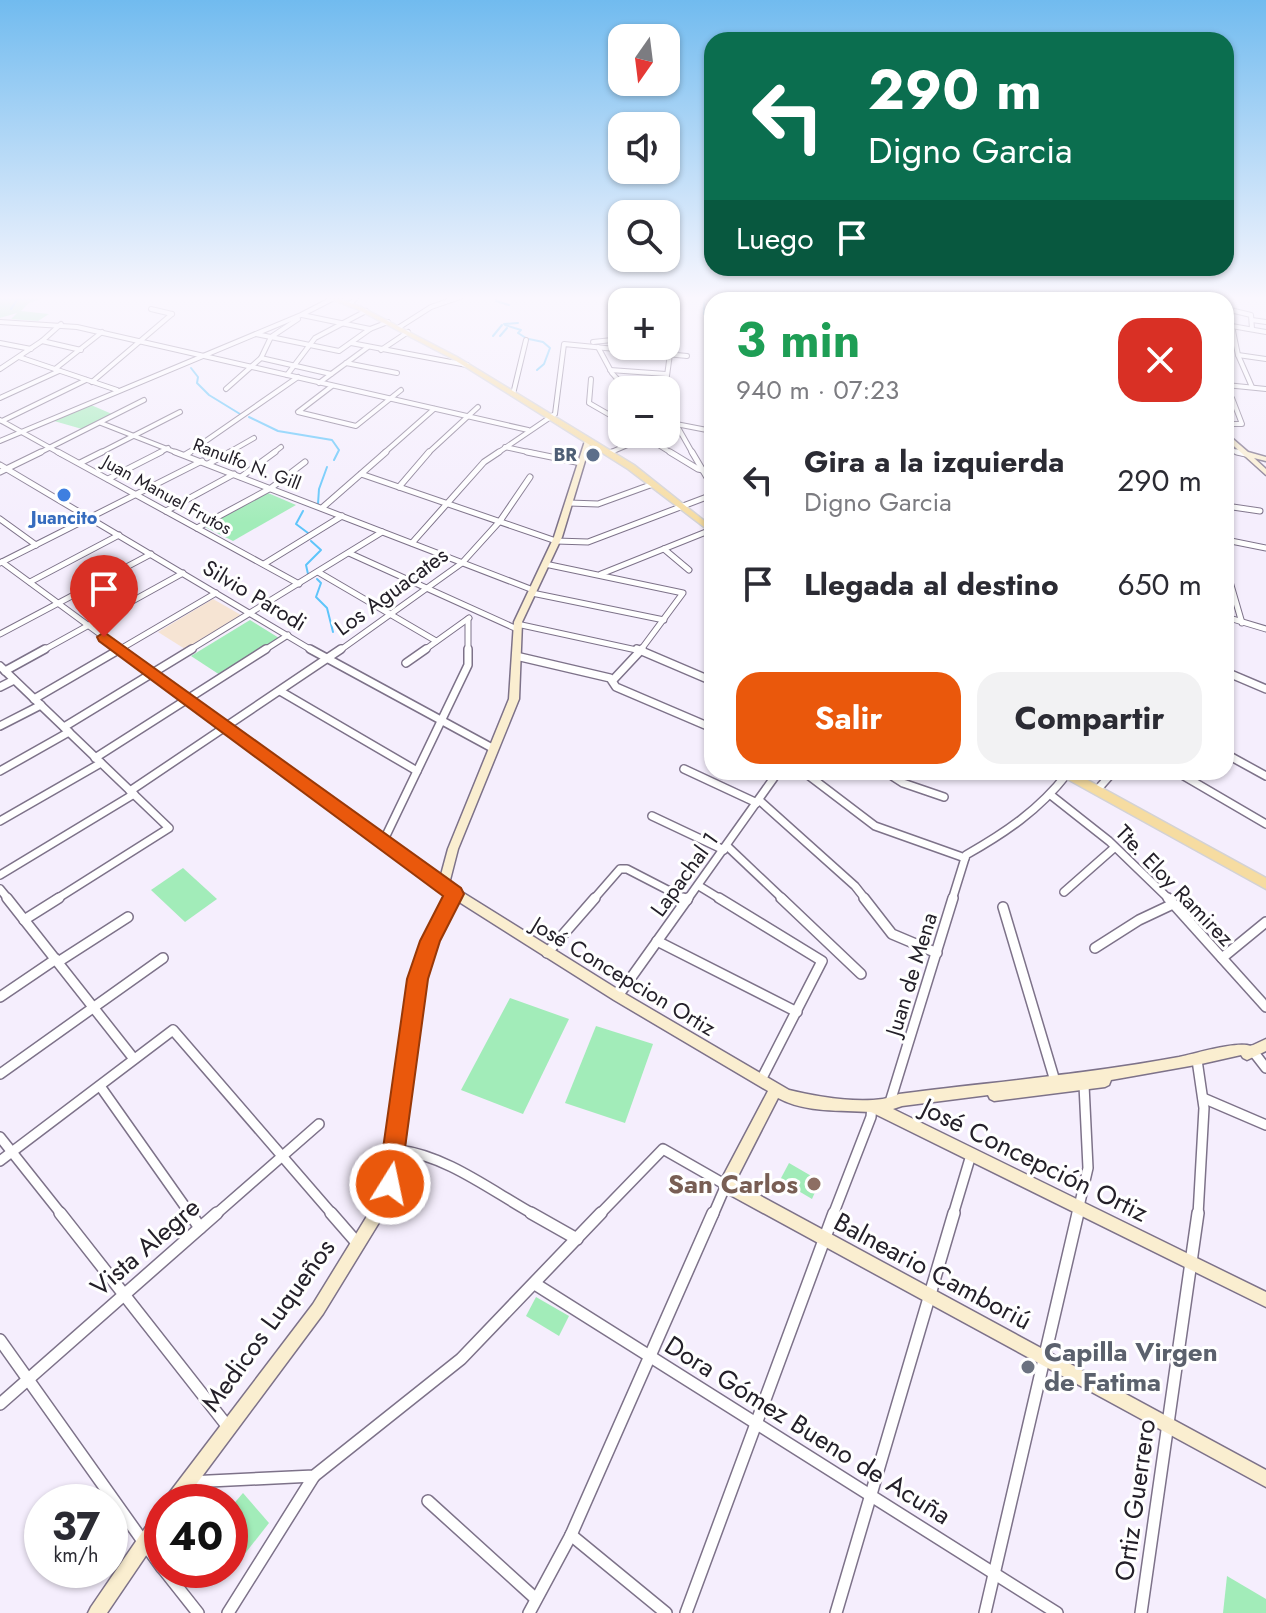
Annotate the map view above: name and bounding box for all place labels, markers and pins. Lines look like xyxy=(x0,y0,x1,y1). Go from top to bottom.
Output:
place label: BR xyxy=(553,442,577,468)
marker: BR xyxy=(584,446,602,464)
marker: Juancito xyxy=(55,486,73,504)
place label: Juancito xyxy=(28,505,98,531)
pin xyxy=(70,555,138,637)
place label: San Carlos xyxy=(668,1165,798,1203)
marker: San Carlos xyxy=(805,1175,823,1193)
place label: Capilla Virgen de Fatima xyxy=(1044,1333,1218,1401)
marker: Capilla Virgen de Fatima xyxy=(1019,1358,1037,1376)

